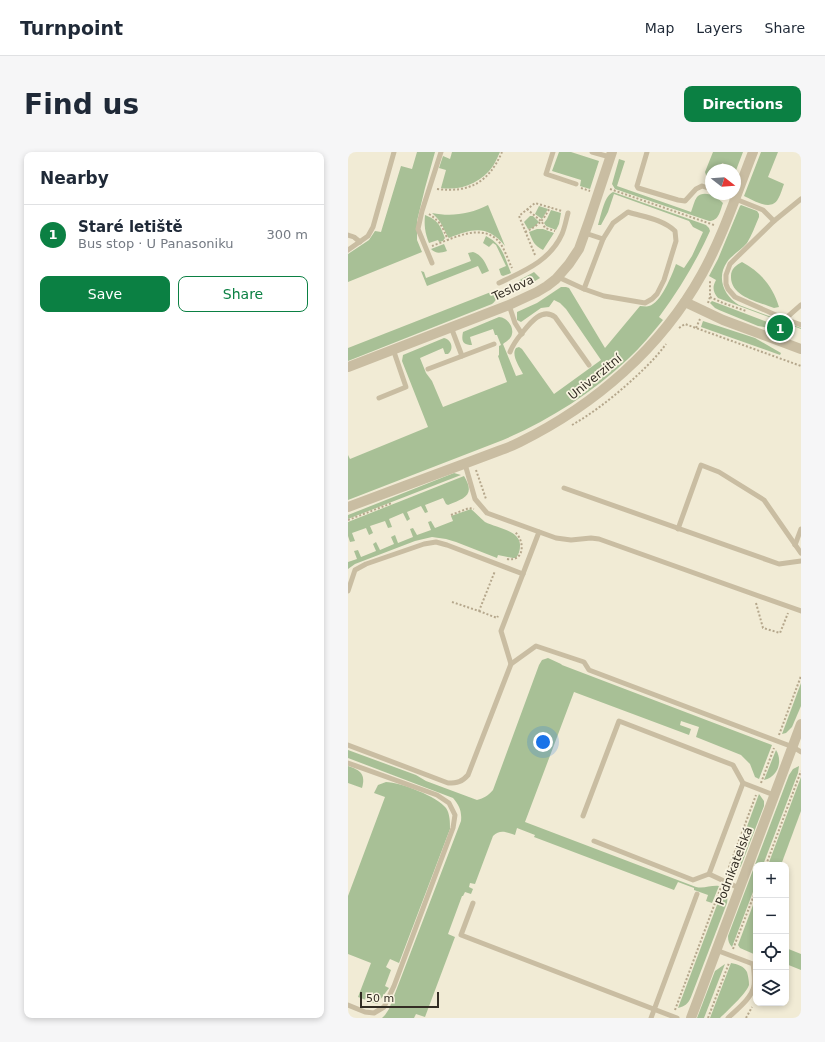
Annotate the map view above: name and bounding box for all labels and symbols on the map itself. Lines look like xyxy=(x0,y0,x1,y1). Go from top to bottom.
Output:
north arrow xyxy=(705,164,741,200)
street label: Teslova xyxy=(489,272,536,304)
pin: 1 xyxy=(767,313,793,343)
street label: Univerzitní xyxy=(566,351,625,403)
your location xyxy=(533,732,553,752)
street label: Podnikatelská xyxy=(713,825,755,907)
scale bar xyxy=(360,990,439,1009)

